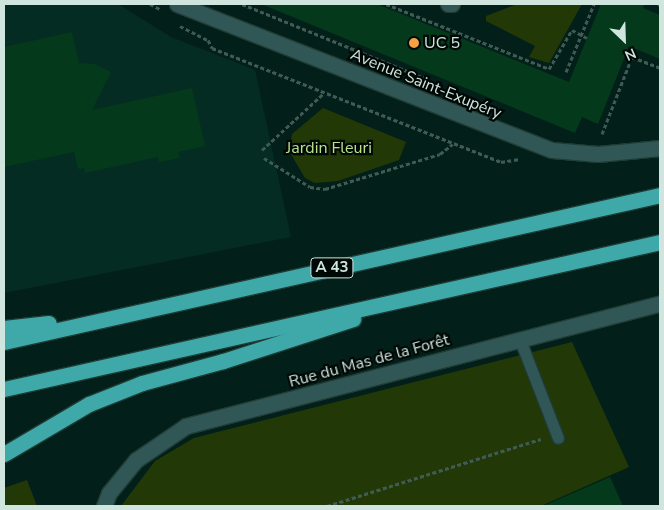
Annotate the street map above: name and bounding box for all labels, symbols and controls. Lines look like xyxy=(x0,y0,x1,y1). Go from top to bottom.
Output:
north arrow xyxy=(599,15,649,65)
place label: UC 5 xyxy=(424,33,460,53)
marker: UC 5 xyxy=(408,37,420,49)
text: N xyxy=(622,43,639,65)
street label: Avenue Saint-Exupéry xyxy=(348,45,504,123)
park label: Jardin Fleuri xyxy=(286,138,372,158)
road number: A 43 xyxy=(310,256,354,280)
street label: Rue du Mas de la Forêt xyxy=(287,330,451,392)

